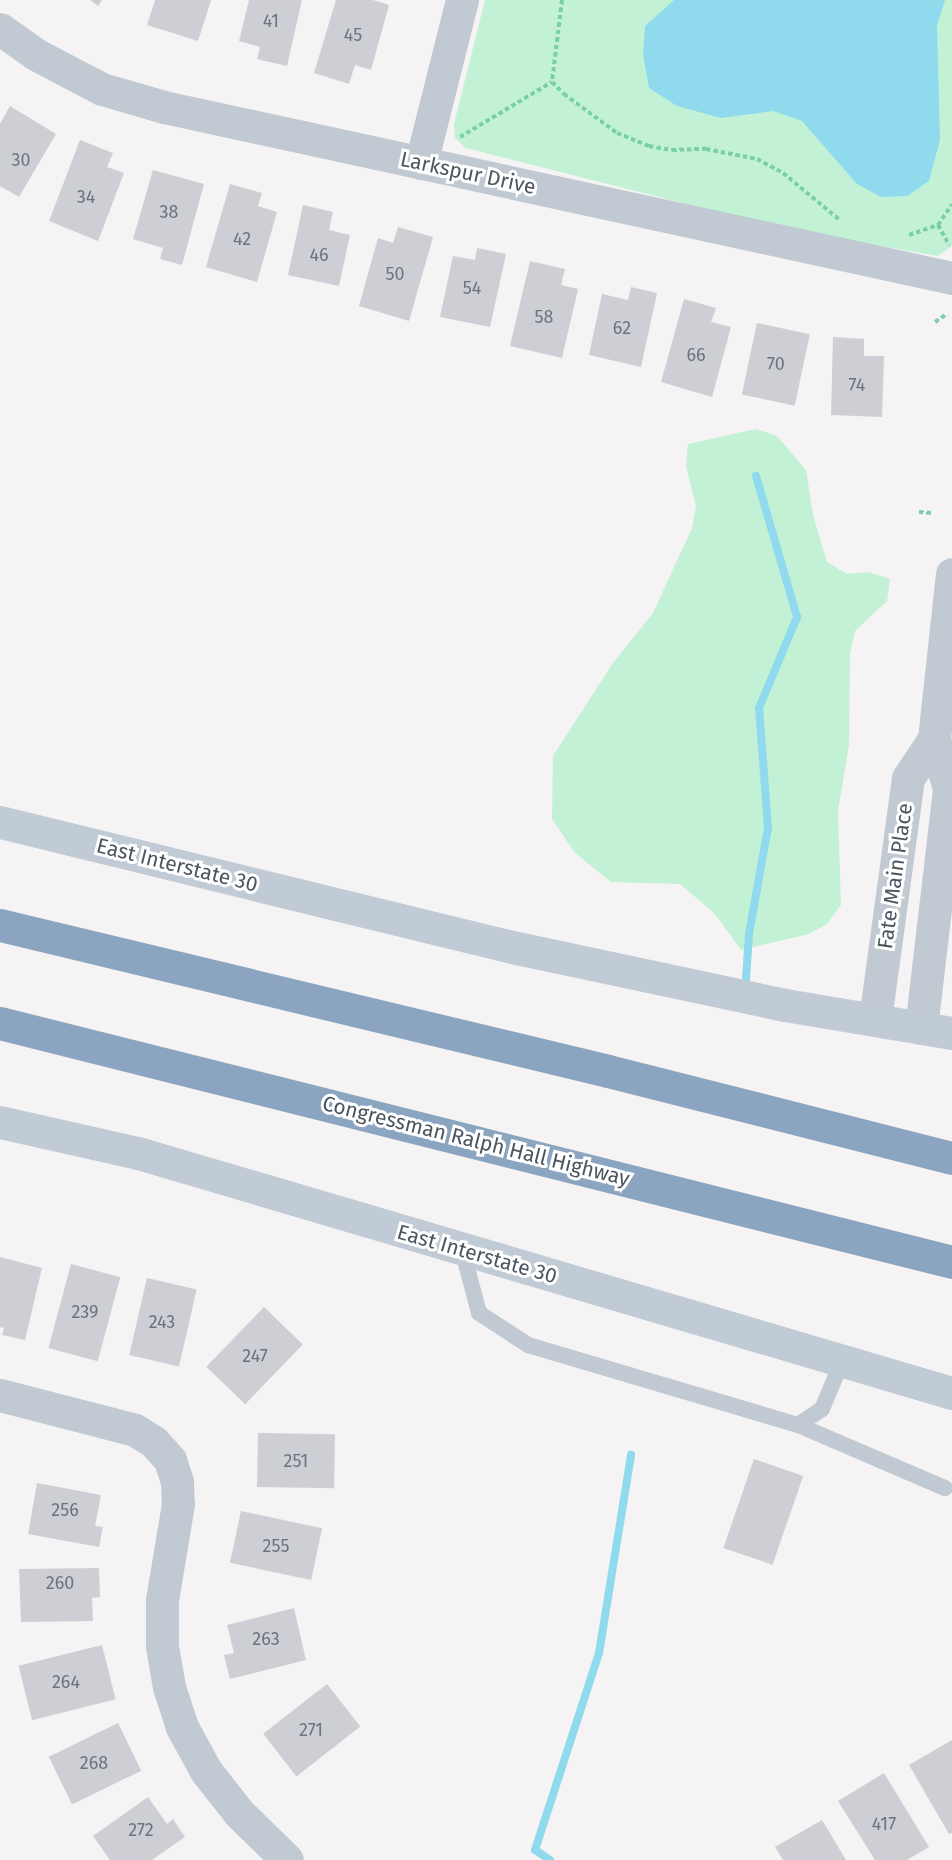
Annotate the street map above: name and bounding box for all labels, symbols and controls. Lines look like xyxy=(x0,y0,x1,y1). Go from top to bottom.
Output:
house number: 41 xyxy=(263,10,279,32)
house number: 45 xyxy=(344,24,362,46)
street label: Larkspur Drive xyxy=(398,146,538,200)
house number: 30 xyxy=(11,149,31,171)
house number: 34 xyxy=(77,186,95,208)
house number: 38 xyxy=(160,201,178,223)
house number: 42 xyxy=(233,228,251,250)
house number: 46 xyxy=(309,244,329,266)
house number: 50 xyxy=(385,263,405,285)
house number: 54 xyxy=(463,277,481,299)
house number: 58 xyxy=(535,306,553,328)
house number: 62 xyxy=(613,317,631,339)
house number: 66 xyxy=(686,344,706,366)
house number: 70 xyxy=(767,353,785,375)
house number: 74 xyxy=(849,374,865,396)
street label: Fate Main Place xyxy=(872,802,918,950)
street label: East Interstate 30 xyxy=(94,833,260,897)
street label: Congressman Ralph Hall Highway xyxy=(320,1091,632,1191)
street label: East Interstate 30 xyxy=(394,1219,560,1289)
house number: 239 xyxy=(71,1301,99,1323)
house number: 243 xyxy=(149,1311,175,1333)
house number: 247 xyxy=(242,1345,268,1367)
house number: 251 xyxy=(284,1450,308,1472)
house number: 256 xyxy=(51,1499,79,1521)
house number: 255 xyxy=(263,1535,289,1557)
house number: 260 xyxy=(46,1572,74,1594)
house number: 263 xyxy=(252,1628,280,1650)
house number: 264 xyxy=(52,1671,80,1693)
house number: 271 xyxy=(299,1719,323,1741)
house number: 268 xyxy=(80,1752,108,1774)
house number: 417 xyxy=(872,1813,896,1835)
house number: 272 xyxy=(128,1819,154,1841)

